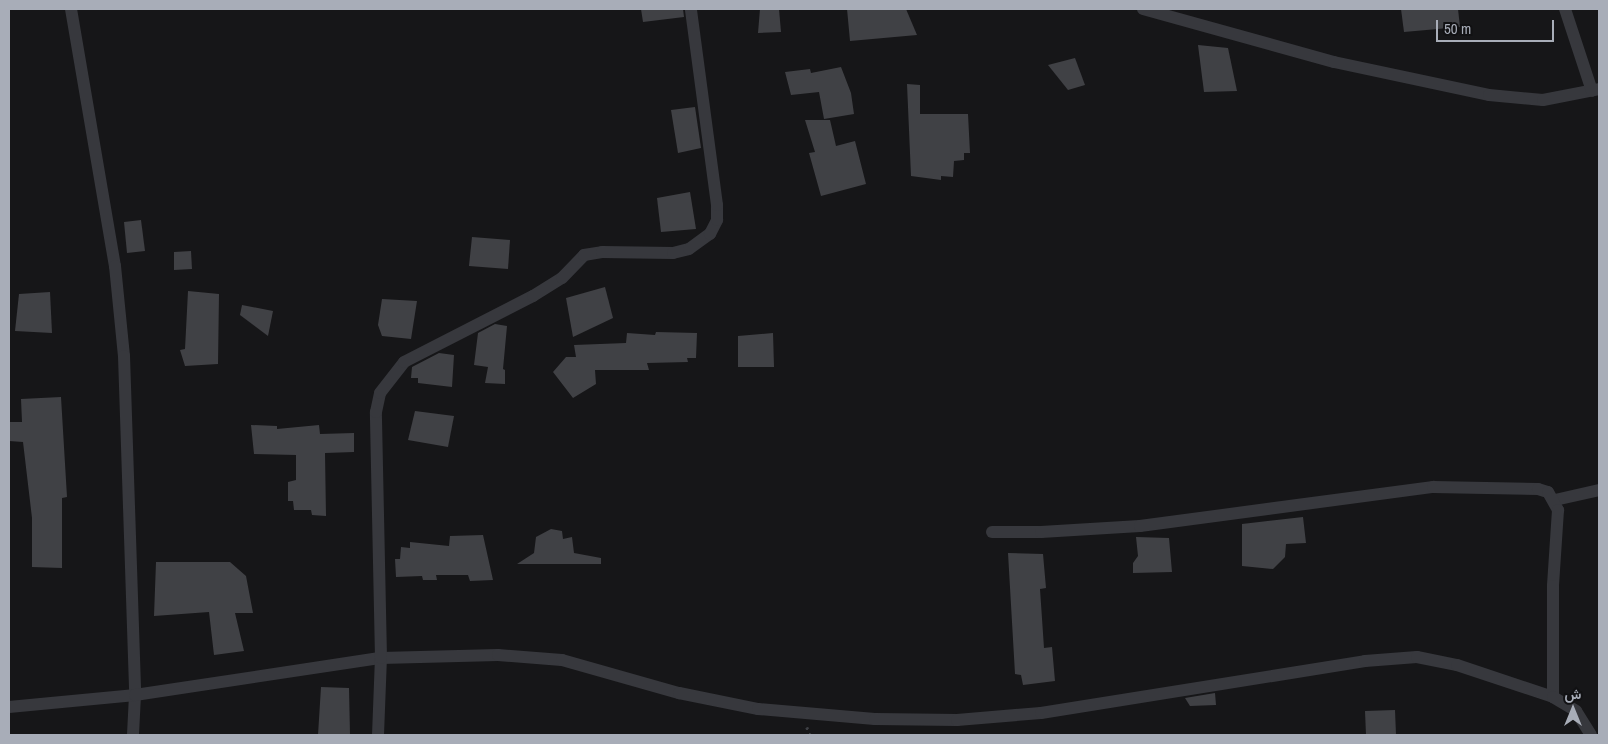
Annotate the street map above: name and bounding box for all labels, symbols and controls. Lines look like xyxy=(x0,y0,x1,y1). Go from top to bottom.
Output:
scale bar xyxy=(1438,10,1556,42)
text: 50 m xyxy=(1444,18,1471,39)
north arrow xyxy=(1548,684,1598,734)
text: ش xyxy=(1565,685,1581,703)

